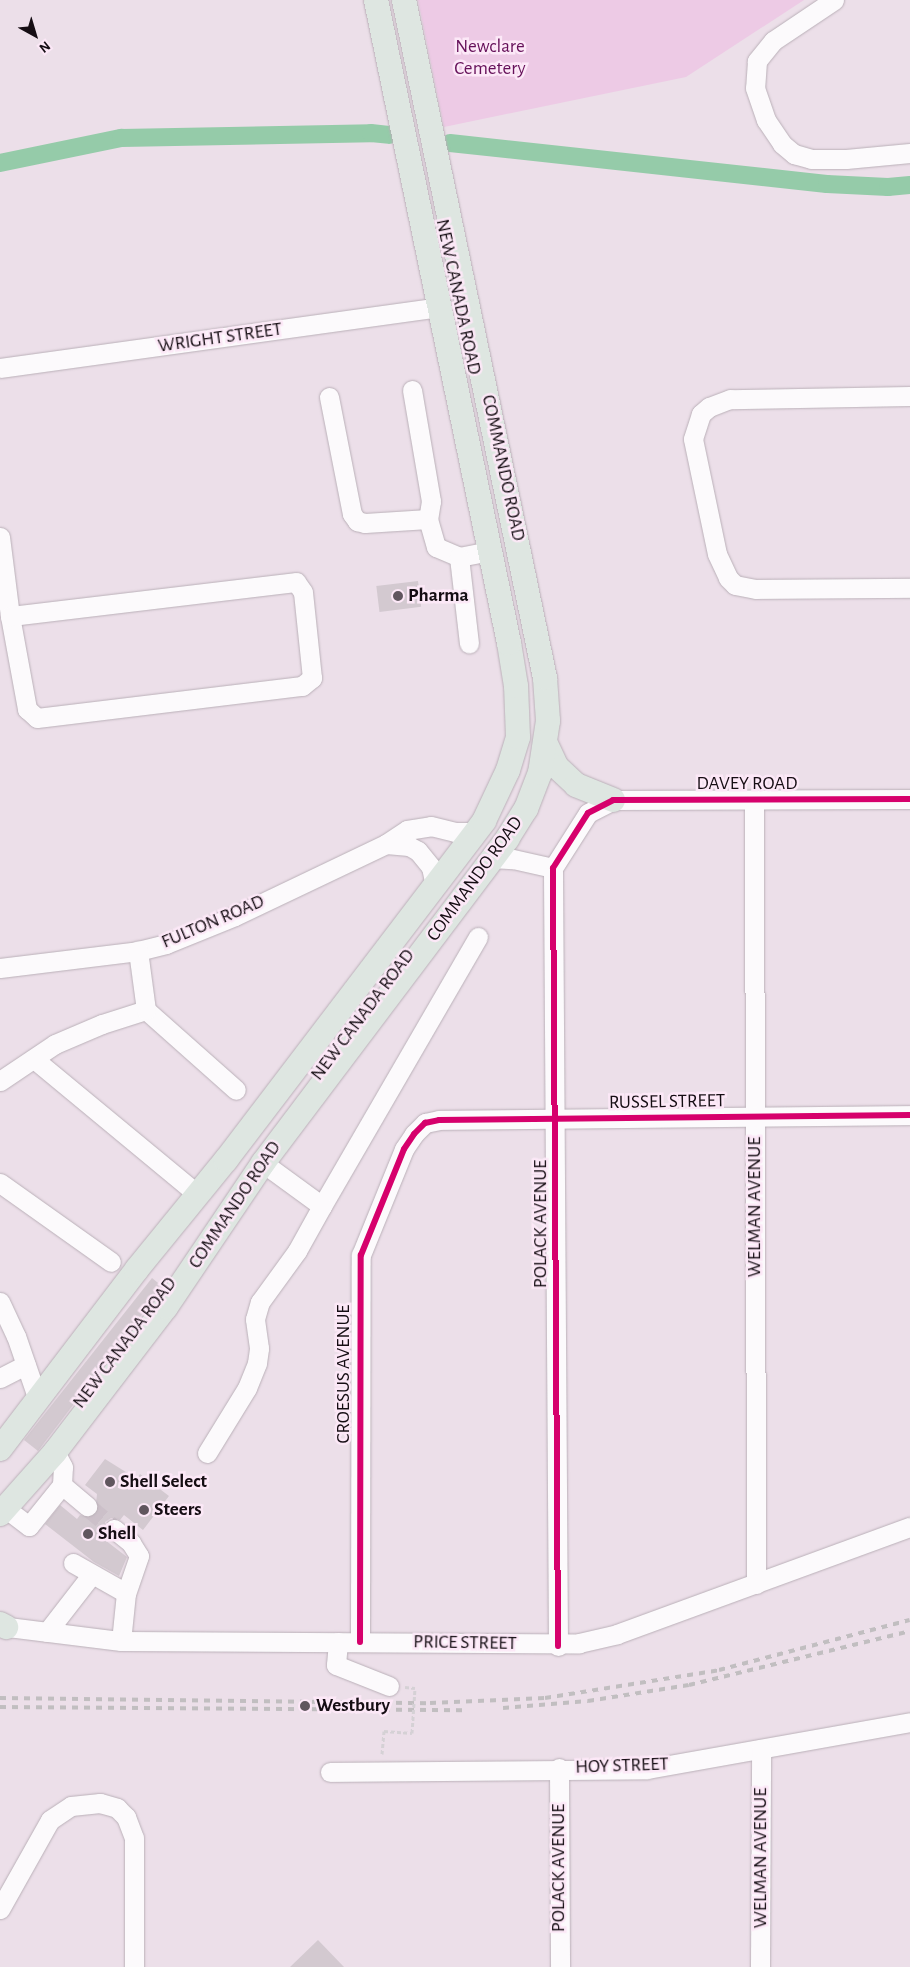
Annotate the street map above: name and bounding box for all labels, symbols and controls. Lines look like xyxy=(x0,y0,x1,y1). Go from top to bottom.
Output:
north arrow xyxy=(10,10,60,60)
park label: Newclare Cemetery xyxy=(454,36,526,80)
text: N xyxy=(36,38,53,55)
street label: NEW CANADA ROAD xyxy=(430,217,486,377)
street label: WRIGHT STREET xyxy=(157,318,283,358)
street label: COMMANDO ROAD xyxy=(476,393,530,543)
place label: Pharma xyxy=(408,585,469,607)
marker: Pharma xyxy=(392,590,404,602)
street label: DAVEY ROAD xyxy=(696,773,798,795)
street label: COMMANDO ROAD xyxy=(422,812,528,946)
street label: FULTON ROAD xyxy=(158,890,268,954)
street label: NEW CANADA ROAD xyxy=(306,945,420,1085)
street label: RUSSEL STREET xyxy=(609,1090,725,1114)
street label: COMMANDO ROAD xyxy=(184,1137,286,1273)
street label: WELMAN AVENUE xyxy=(744,1137,766,1277)
street label: POLACK AVENUE xyxy=(530,1160,552,1288)
street label: NEW CANADA ROAD xyxy=(68,1273,182,1413)
street label: CROESUS AVENUE xyxy=(333,1305,355,1443)
place label: Shell Select xyxy=(120,1471,207,1493)
marker: Shell Select xyxy=(104,1476,116,1488)
place label: Steers xyxy=(154,1499,202,1521)
marker: Steers xyxy=(138,1504,150,1516)
place label: Shell xyxy=(98,1523,136,1545)
marker: Shell xyxy=(82,1528,94,1540)
street label: PRICE STREET xyxy=(413,1631,517,1655)
place label: Westbury xyxy=(316,1695,390,1717)
marker: Westbury xyxy=(298,1699,312,1713)
street label: HOY STREET xyxy=(575,1753,669,1779)
street label: WELMAN AVENUE xyxy=(750,1788,772,1928)
street label: POLACK AVENUE xyxy=(548,1804,570,1932)

